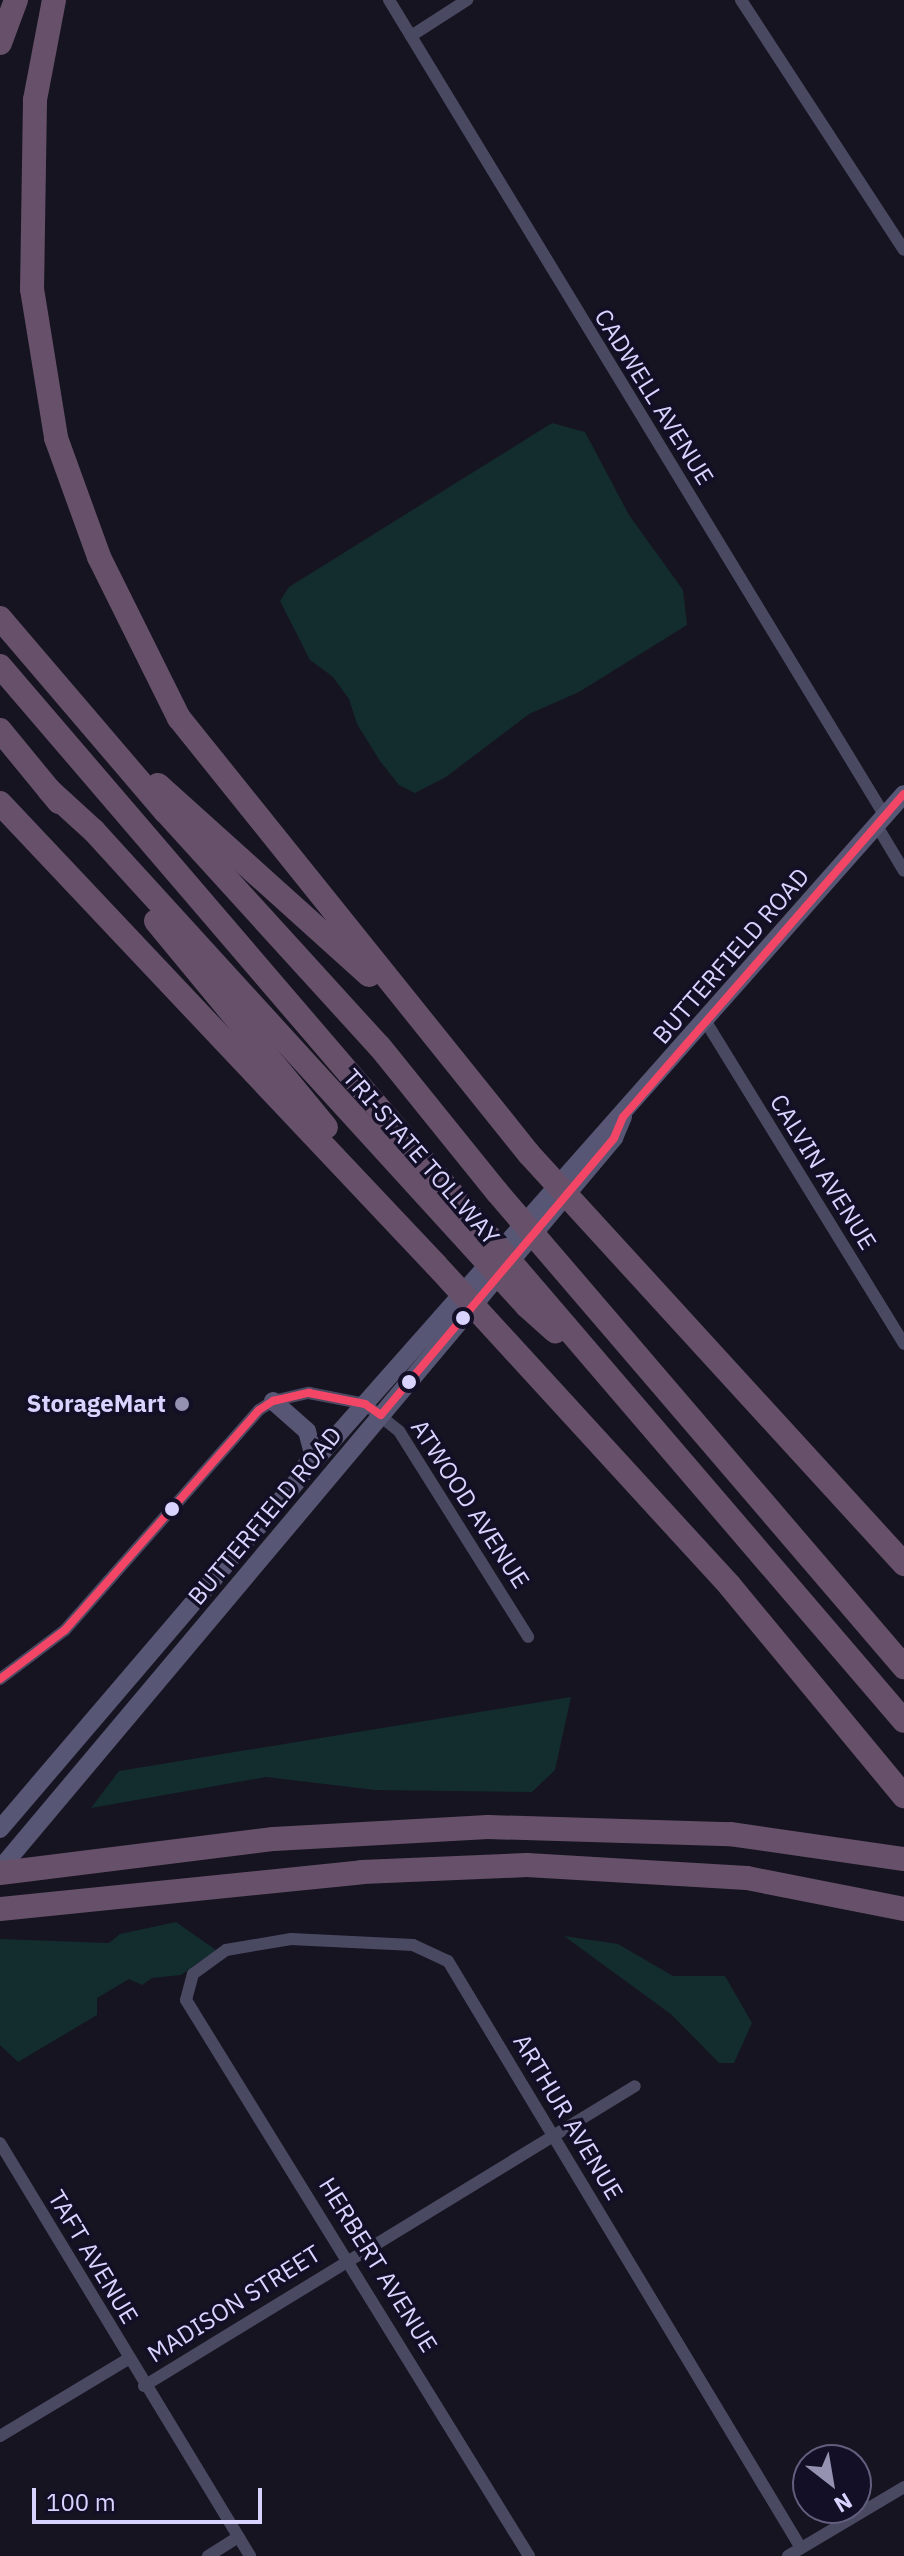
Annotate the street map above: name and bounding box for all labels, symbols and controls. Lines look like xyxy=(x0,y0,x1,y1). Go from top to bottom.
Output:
street label: CADWELL AVENUE xyxy=(588,304,720,490)
street label: BUTTERFIELD ROAD xyxy=(647,862,815,1050)
street label: TRI-STATE TOLLWAY xyxy=(337,1063,505,1251)
street label: CALVIN AVENUE xyxy=(764,1089,882,1255)
unlabelled marker xyxy=(455,1310,471,1326)
unlabelled marker xyxy=(401,1374,417,1390)
place label: StorageMart xyxy=(27,1390,166,1418)
marker: StorageMart xyxy=(173,1395,191,1413)
street label: ATWOOD AVENUE xyxy=(405,1414,535,1594)
street label: BUTTERFIELD ROAD xyxy=(182,1421,348,1611)
unlabelled marker xyxy=(164,1501,180,1517)
street label: ARTHUR AVENUE xyxy=(507,2029,629,2205)
street label: HERBERT AVENUE xyxy=(313,2172,443,2358)
street label: TAFT AVENUE xyxy=(42,2185,144,2329)
street label: MADISON STREET xyxy=(142,2239,326,2369)
north arrow xyxy=(792,2444,872,2524)
scale bar xyxy=(36,2472,266,2522)
text: 100 m xyxy=(46,2486,116,2518)
text: N xyxy=(829,2487,858,2520)

